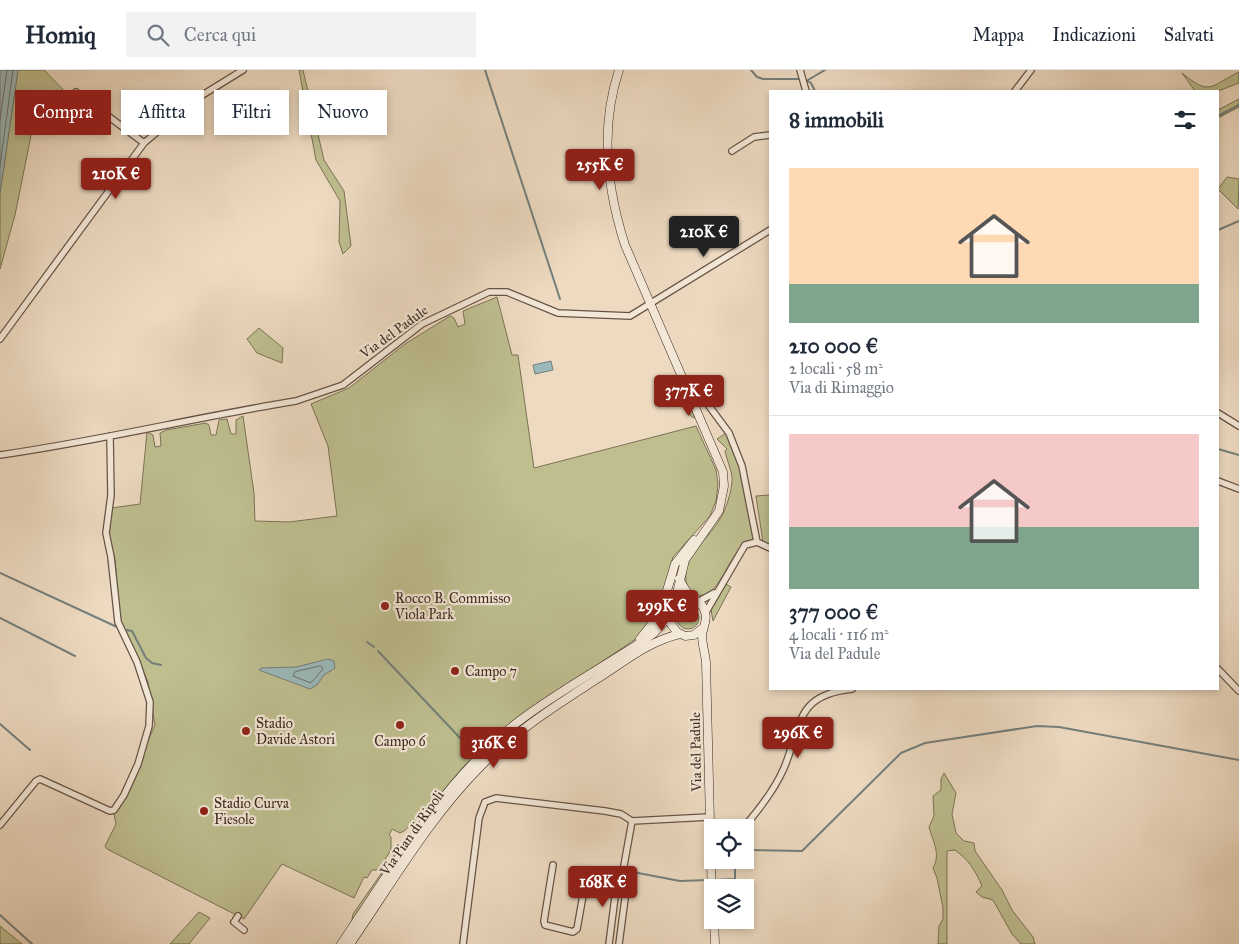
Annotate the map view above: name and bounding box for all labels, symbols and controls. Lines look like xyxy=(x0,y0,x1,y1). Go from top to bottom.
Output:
search box xyxy=(126,12,476,57)
text: Homiq xyxy=(25,20,96,50)
icon: search xyxy=(144,21,172,49)
text: Cerca qui xyxy=(184,23,256,46)
text: Mappa xyxy=(972,24,1024,46)
text: Indicazioni xyxy=(1052,24,1136,46)
text: Salvati xyxy=(1164,24,1214,46)
chip: Compra xyxy=(15,90,111,135)
chip: Affitta xyxy=(121,90,204,135)
chip: Filtri xyxy=(214,90,289,135)
chip: Nuovo xyxy=(299,90,387,135)
icon: filters xyxy=(1171,106,1199,134)
text: 8 immobili xyxy=(789,107,884,133)
pin: 255K € xyxy=(559,148,641,191)
text: 255K € xyxy=(576,155,624,174)
pin: 210K € xyxy=(75,158,157,200)
text: 210K € xyxy=(92,164,140,183)
icon: home xyxy=(949,201,1039,291)
pin: 210K € xyxy=(663,216,745,258)
text: 210K € xyxy=(680,222,728,241)
street label: Via del Padule xyxy=(356,302,431,363)
text: 210 000 € xyxy=(789,333,878,359)
text: 2 locali · 58 m² xyxy=(789,359,883,378)
pin: 377K € xyxy=(648,374,730,417)
text: Via di Rimaggio xyxy=(789,378,894,397)
text: 377K € xyxy=(665,381,713,400)
icon: home xyxy=(949,466,1039,556)
place label: Rocco B. Commisso Viola Park xyxy=(394,590,510,623)
pin: 299K € xyxy=(621,590,703,632)
text: 299K € xyxy=(637,596,687,615)
text: 377 000 € xyxy=(789,599,878,625)
marker: Rocco B. Commisso Viola Park xyxy=(379,600,391,612)
text: 4 locali · 116 m² xyxy=(789,625,889,644)
text: Via del Padule xyxy=(789,644,880,663)
place label: Campo 7 xyxy=(465,663,517,680)
marker: Campo 7 xyxy=(449,665,461,677)
street label: Via del Padule xyxy=(687,712,705,793)
place label: Stadio Davide Astori xyxy=(256,715,335,748)
pin: 296K € xyxy=(757,716,839,759)
marker: Campo 6 xyxy=(394,719,406,731)
text: 296K € xyxy=(773,723,823,742)
marker: Stadio Davide Astori xyxy=(240,725,252,737)
pin: 316K € xyxy=(453,726,535,769)
place label: Campo 6 xyxy=(374,733,427,750)
text: 316K € xyxy=(471,733,517,752)
street label: Via Pian di Ripoli xyxy=(376,787,448,880)
place label: Stadio Curva Fiesole xyxy=(214,795,289,828)
marker: Stadio Curva Fiesole xyxy=(198,805,210,817)
map controls xyxy=(704,819,754,929)
button: locate xyxy=(704,819,754,869)
pin: 168K € xyxy=(562,866,644,908)
text: 168K € xyxy=(579,872,627,891)
button: layers xyxy=(704,879,754,929)

